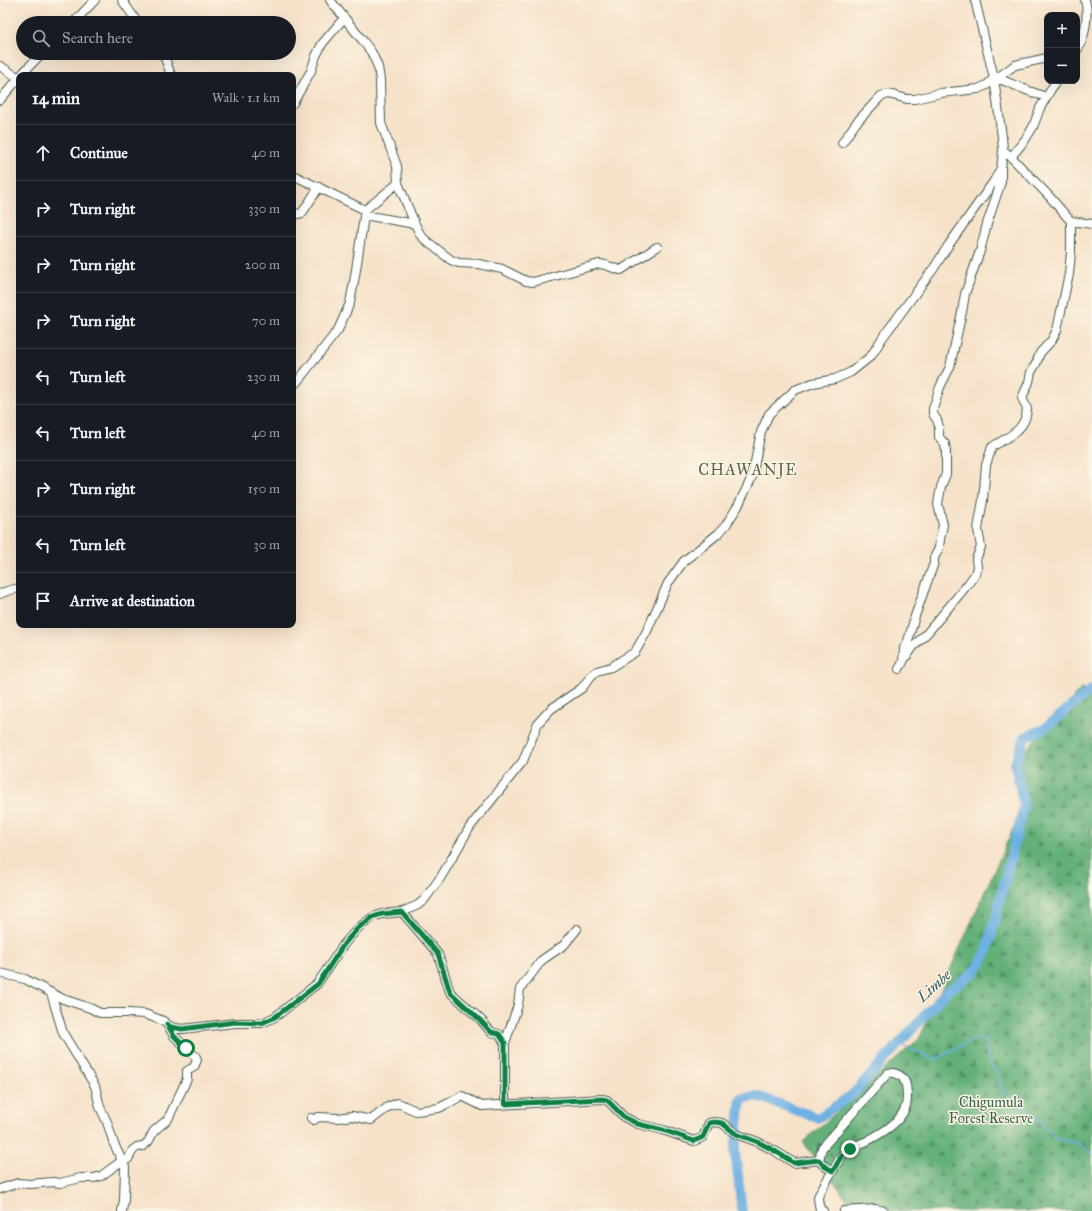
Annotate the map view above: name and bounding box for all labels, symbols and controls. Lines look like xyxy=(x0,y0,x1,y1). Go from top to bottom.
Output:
map controls xyxy=(1044,12,1080,84)
button: + xyxy=(1044,12,1080,48)
search box xyxy=(16,16,296,60)
icon: search xyxy=(30,27,52,49)
text: Search here xyxy=(62,29,133,47)
button: − xyxy=(1044,48,1080,84)
text: 14 min xyxy=(32,88,80,109)
text: Walk · 1.1 km xyxy=(212,90,280,106)
icon: ahead xyxy=(32,142,54,164)
text: Continue xyxy=(70,144,128,162)
text: 40 m xyxy=(251,145,280,161)
icon: right xyxy=(32,198,54,220)
text: Turn right xyxy=(70,200,135,218)
text: 330 m xyxy=(248,201,280,217)
icon: right xyxy=(32,254,54,276)
text: Turn right xyxy=(70,256,135,274)
text: 200 m xyxy=(245,257,280,273)
icon: right xyxy=(32,310,54,332)
text: Turn right xyxy=(70,312,135,330)
text: 70 m xyxy=(252,313,280,329)
icon: left xyxy=(32,366,54,388)
text: Turn left xyxy=(70,368,126,386)
text: 230 m xyxy=(247,369,280,385)
icon: left xyxy=(32,422,54,444)
text: Turn left xyxy=(70,424,126,442)
text: 40 m xyxy=(251,425,280,441)
district label: CHAWANJE xyxy=(698,460,798,480)
icon: right xyxy=(32,478,54,500)
text: Turn right xyxy=(70,480,135,498)
text: 150 m xyxy=(248,481,280,497)
icon: left xyxy=(32,534,54,556)
text: Turn left xyxy=(70,536,126,554)
text: 30 m xyxy=(254,537,280,553)
icon: arrive xyxy=(32,590,54,612)
text: Arrive at destination xyxy=(70,592,195,610)
water label: Limbe xyxy=(913,966,955,1006)
route start xyxy=(177,1039,195,1057)
park label: Chigumula Forest Reserve xyxy=(949,1094,1033,1127)
route end xyxy=(841,1140,859,1158)

